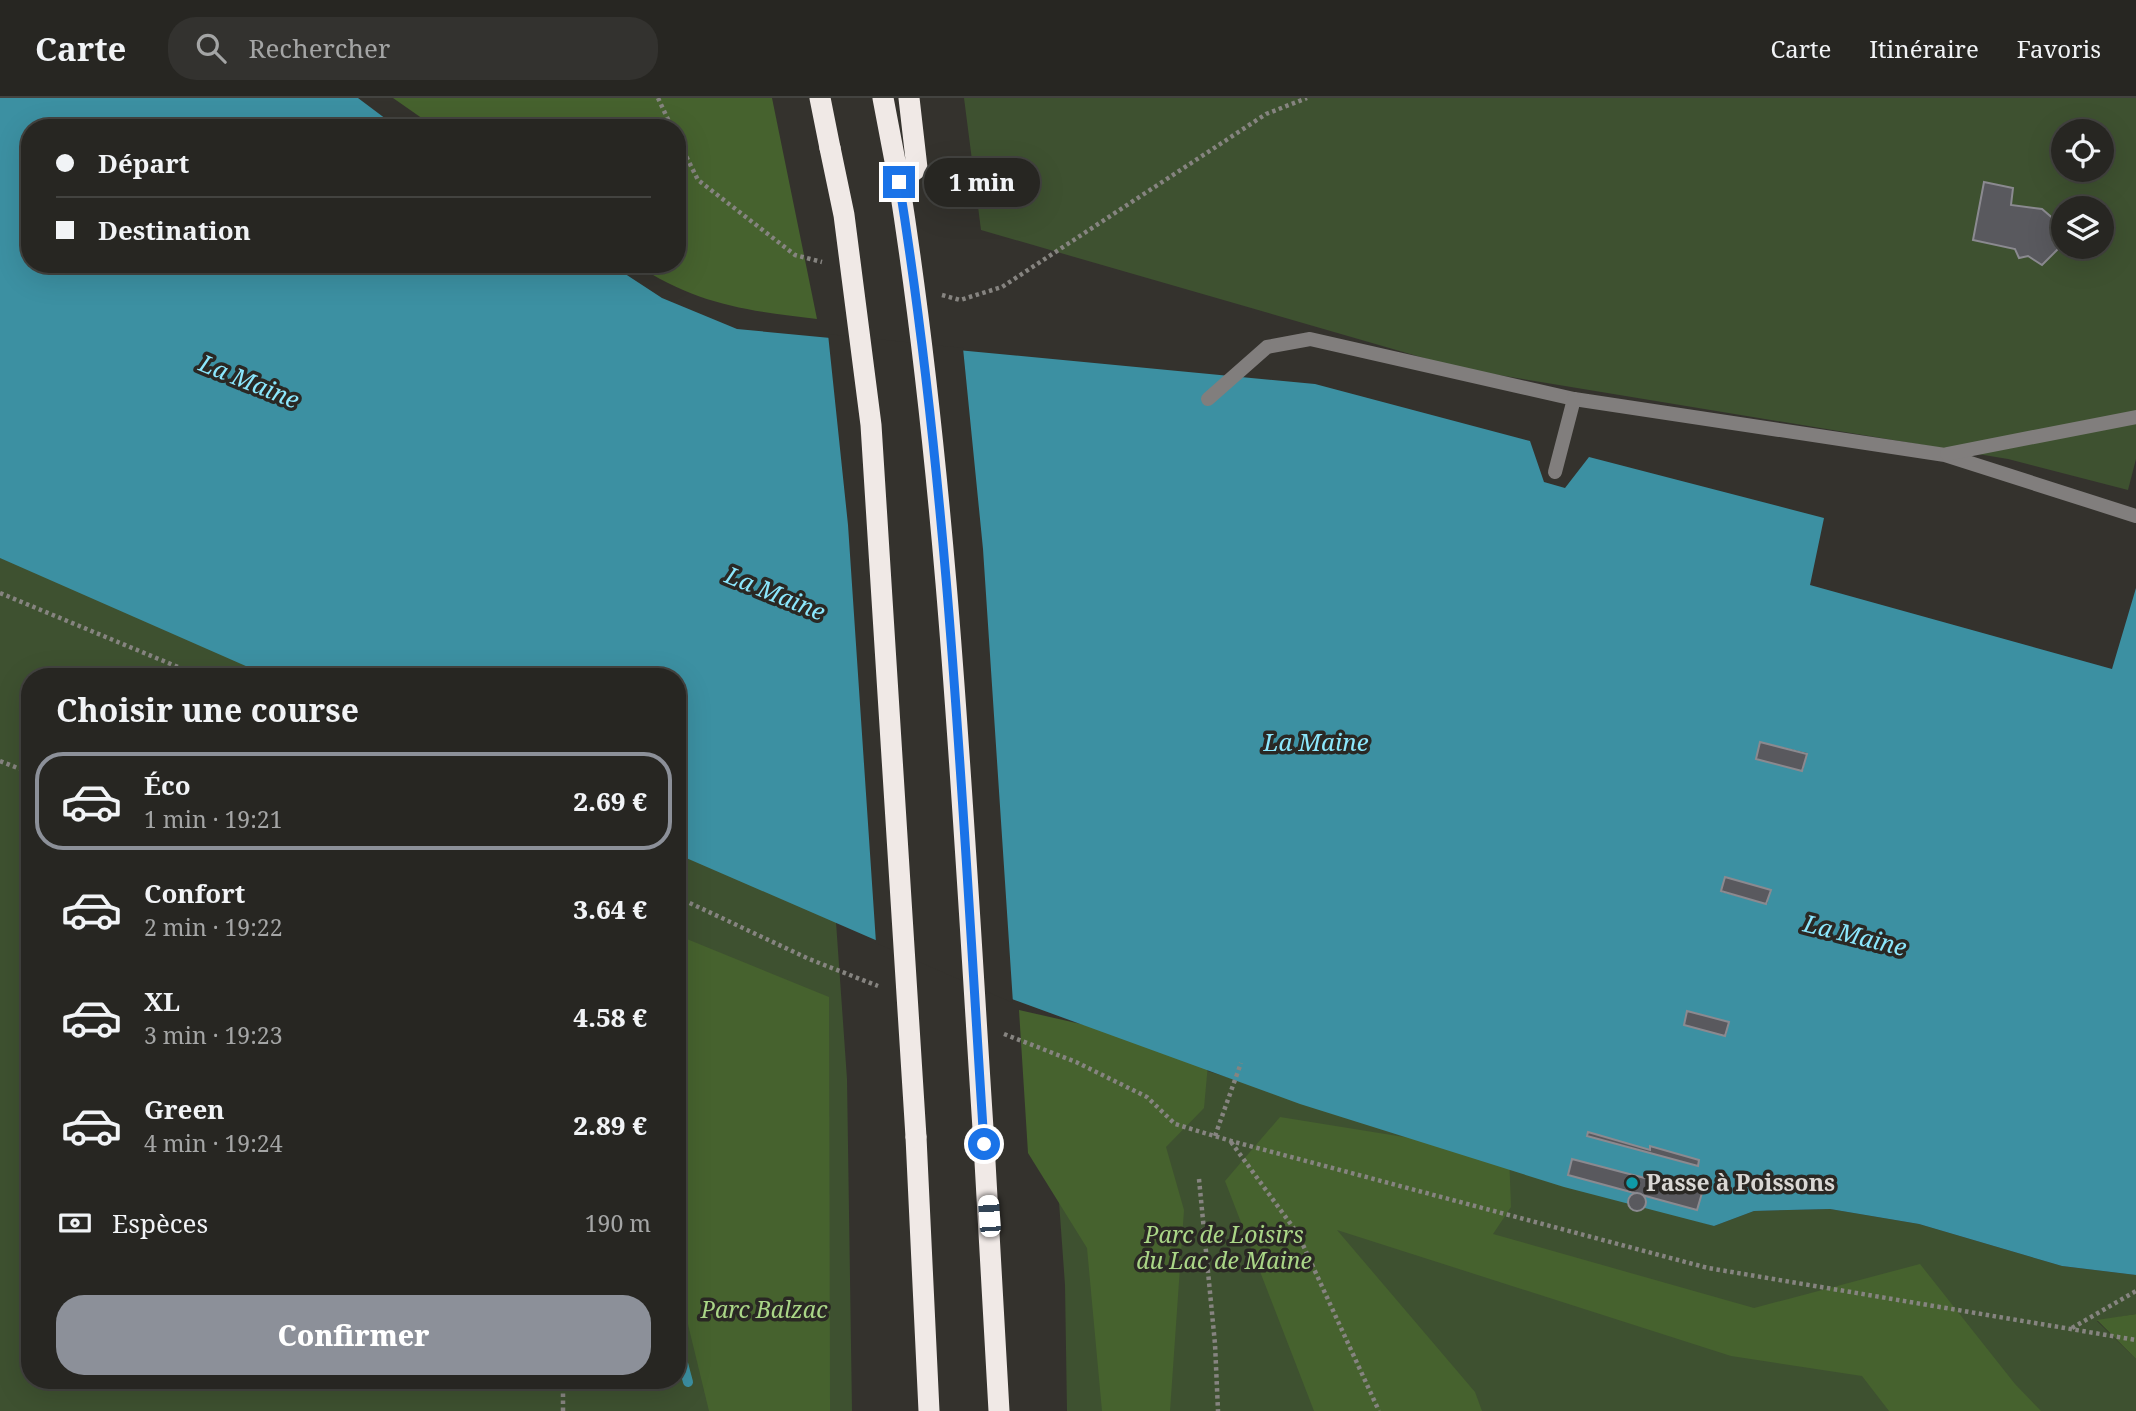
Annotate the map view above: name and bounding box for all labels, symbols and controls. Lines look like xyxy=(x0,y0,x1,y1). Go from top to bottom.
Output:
search box xyxy=(168,17,658,80)
text: Carte xyxy=(35,26,126,71)
icon: search xyxy=(192,29,230,67)
text: Rechercher xyxy=(248,30,390,66)
text: Carte xyxy=(1770,32,1831,65)
text: Itinéraire xyxy=(1869,32,1979,65)
text: Favoris xyxy=(2017,32,2101,65)
map controls xyxy=(2051,119,2114,259)
button: locate xyxy=(2051,119,2114,182)
text: Départ xyxy=(98,145,189,181)
callout: 1 min xyxy=(923,158,1039,206)
route end xyxy=(883,166,915,198)
text: 1 min xyxy=(949,166,1015,198)
button: layers xyxy=(2051,196,2114,259)
text: Destination xyxy=(98,212,251,248)
water label: La Maine xyxy=(194,345,305,416)
water label: La Maine xyxy=(720,557,831,628)
text: Choisir une course xyxy=(56,688,359,731)
water label: La Maine xyxy=(1263,725,1369,758)
text: Éco xyxy=(144,767,191,803)
icon: car xyxy=(60,770,123,833)
text: 2.69 € xyxy=(573,783,647,819)
text: 1 min · 19:21 xyxy=(144,803,282,835)
text: Confort xyxy=(144,875,245,911)
icon: car xyxy=(60,878,123,941)
text: 3.64 € xyxy=(573,891,647,927)
water label: La Maine xyxy=(1799,906,1910,963)
text: 2 min · 19:22 xyxy=(144,911,282,943)
text: XL xyxy=(144,983,180,1019)
icon: car xyxy=(60,986,123,1049)
text: 4.58 € xyxy=(573,999,647,1035)
text: 3 min · 19:23 xyxy=(144,1019,282,1051)
text: Green xyxy=(144,1091,225,1127)
icon: car xyxy=(60,1094,123,1157)
text: 2.89 € xyxy=(573,1107,647,1143)
text: 4 min · 19:24 xyxy=(144,1127,282,1159)
route start xyxy=(968,1128,1000,1160)
place label: Passe à Poissons xyxy=(1646,1166,1835,1198)
marker: Passe à Poissons xyxy=(1624,1175,1640,1191)
car xyxy=(978,1194,1001,1238)
icon: cash xyxy=(56,1204,94,1242)
text: Espèces xyxy=(112,1205,208,1241)
text: 190 m xyxy=(585,1207,651,1239)
park label: Parc de Loisirs du Lac de Maine xyxy=(1136,1218,1312,1276)
park label: Parc Balzac xyxy=(700,1293,828,1325)
button: Confirmer xyxy=(56,1295,651,1375)

